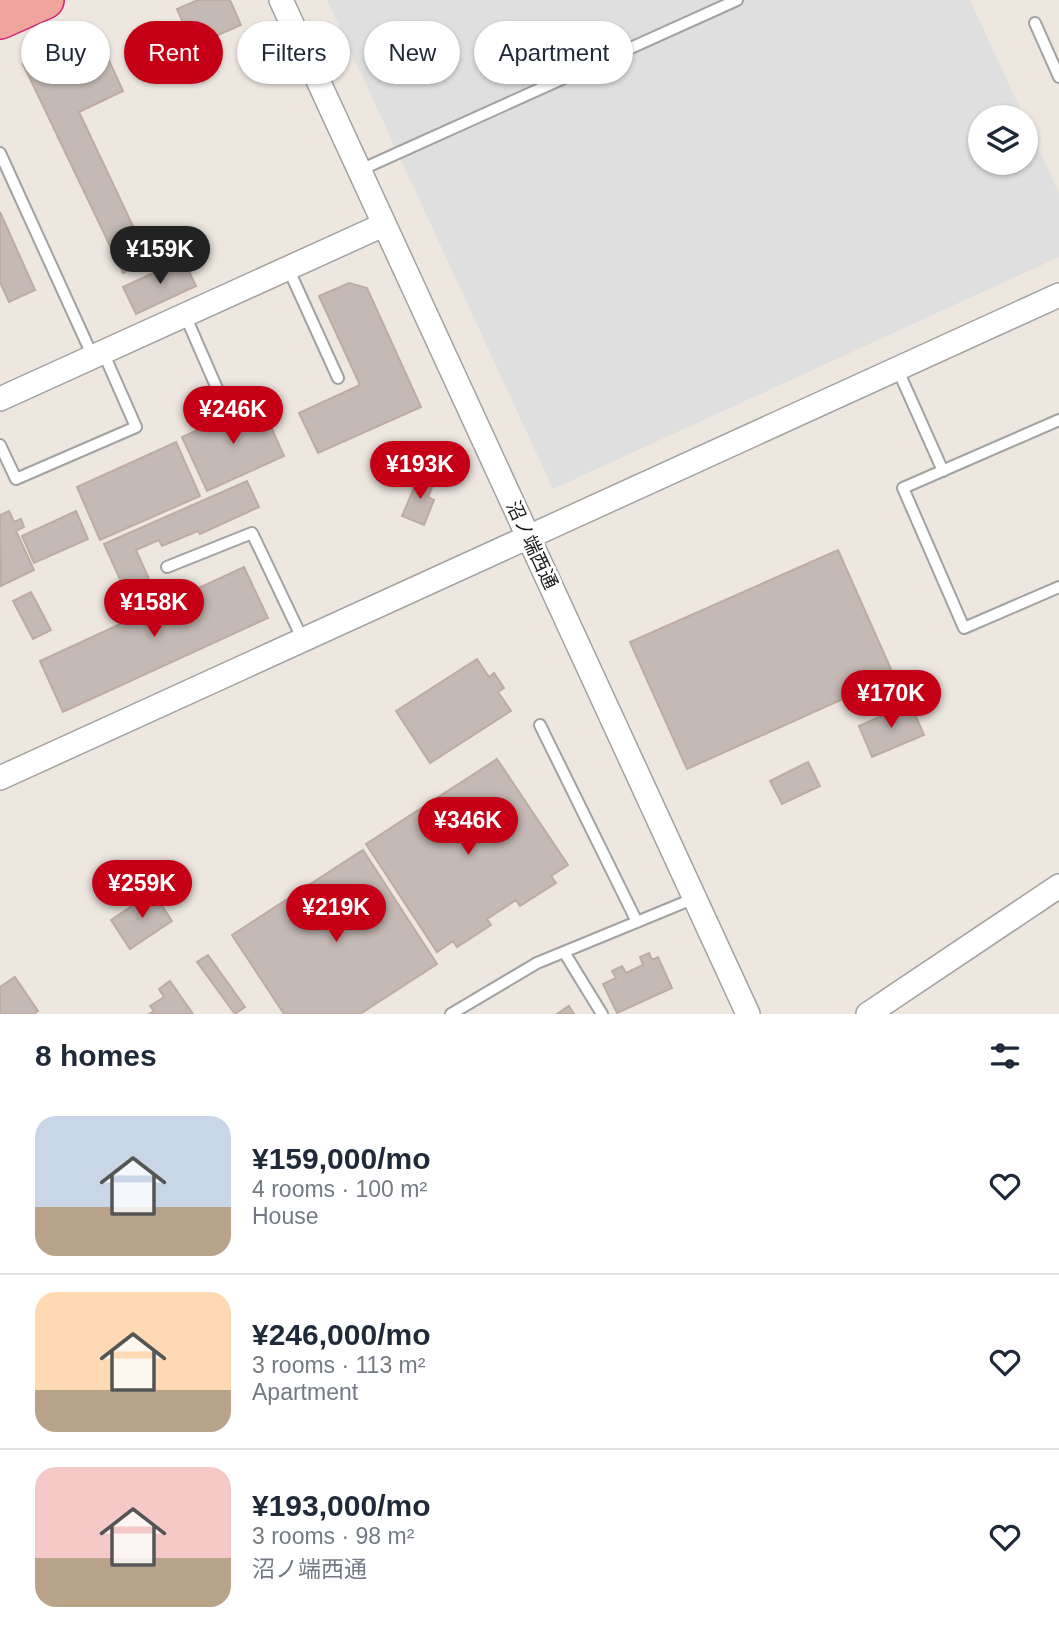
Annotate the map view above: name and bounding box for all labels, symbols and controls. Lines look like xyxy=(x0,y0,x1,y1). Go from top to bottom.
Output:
chip: Buy xyxy=(21,21,110,84)
chip: Rent xyxy=(124,21,223,84)
chip: Filters xyxy=(237,21,350,84)
chip: New xyxy=(364,21,460,84)
chip: Apartment xyxy=(474,21,633,84)
map controls xyxy=(968,105,1038,175)
button: layers xyxy=(968,105,1038,175)
pin: ¥159K xyxy=(111,226,209,286)
text: ¥159K xyxy=(126,236,194,262)
pin: ¥246K xyxy=(184,386,282,446)
text: ¥246K xyxy=(199,396,267,422)
pin: ¥193K xyxy=(371,442,469,501)
text: ¥193K xyxy=(386,451,454,477)
street label: 沼ノ端西通 xyxy=(502,498,562,592)
pin: ¥158K xyxy=(105,580,203,639)
text: ¥158K xyxy=(120,589,188,615)
pin: ¥170K xyxy=(842,670,940,730)
text: ¥170K xyxy=(857,680,925,706)
pin: ¥346K xyxy=(419,798,517,857)
text: ¥346K xyxy=(434,807,502,833)
pin: ¥259K xyxy=(93,860,191,920)
text: ¥259K xyxy=(108,870,176,896)
pin: ¥219K xyxy=(287,884,385,944)
text: ¥219K xyxy=(302,894,370,920)
icon: filters xyxy=(986,1037,1024,1075)
text: 8 homes xyxy=(35,1039,157,1072)
text: ¥159,000/mo xyxy=(252,1142,430,1175)
icon: home xyxy=(91,1144,175,1228)
icon: heart xyxy=(986,1167,1024,1205)
text: 4 rooms · 100 m² xyxy=(252,1176,427,1202)
text: House xyxy=(252,1203,318,1229)
text: ¥246,000/mo xyxy=(252,1318,430,1351)
icon: home xyxy=(91,1320,175,1404)
icon: heart xyxy=(986,1343,1024,1381)
text: 3 rooms · 113 m² xyxy=(252,1352,425,1378)
text: Apartment xyxy=(252,1379,358,1405)
text: ¥193,000/mo xyxy=(252,1489,430,1522)
icon: home xyxy=(91,1495,175,1579)
icon: heart xyxy=(986,1518,1024,1556)
text: 3 rooms · 98 m² xyxy=(252,1523,414,1549)
text: 沼ノ端西通 xyxy=(252,1556,367,1582)

